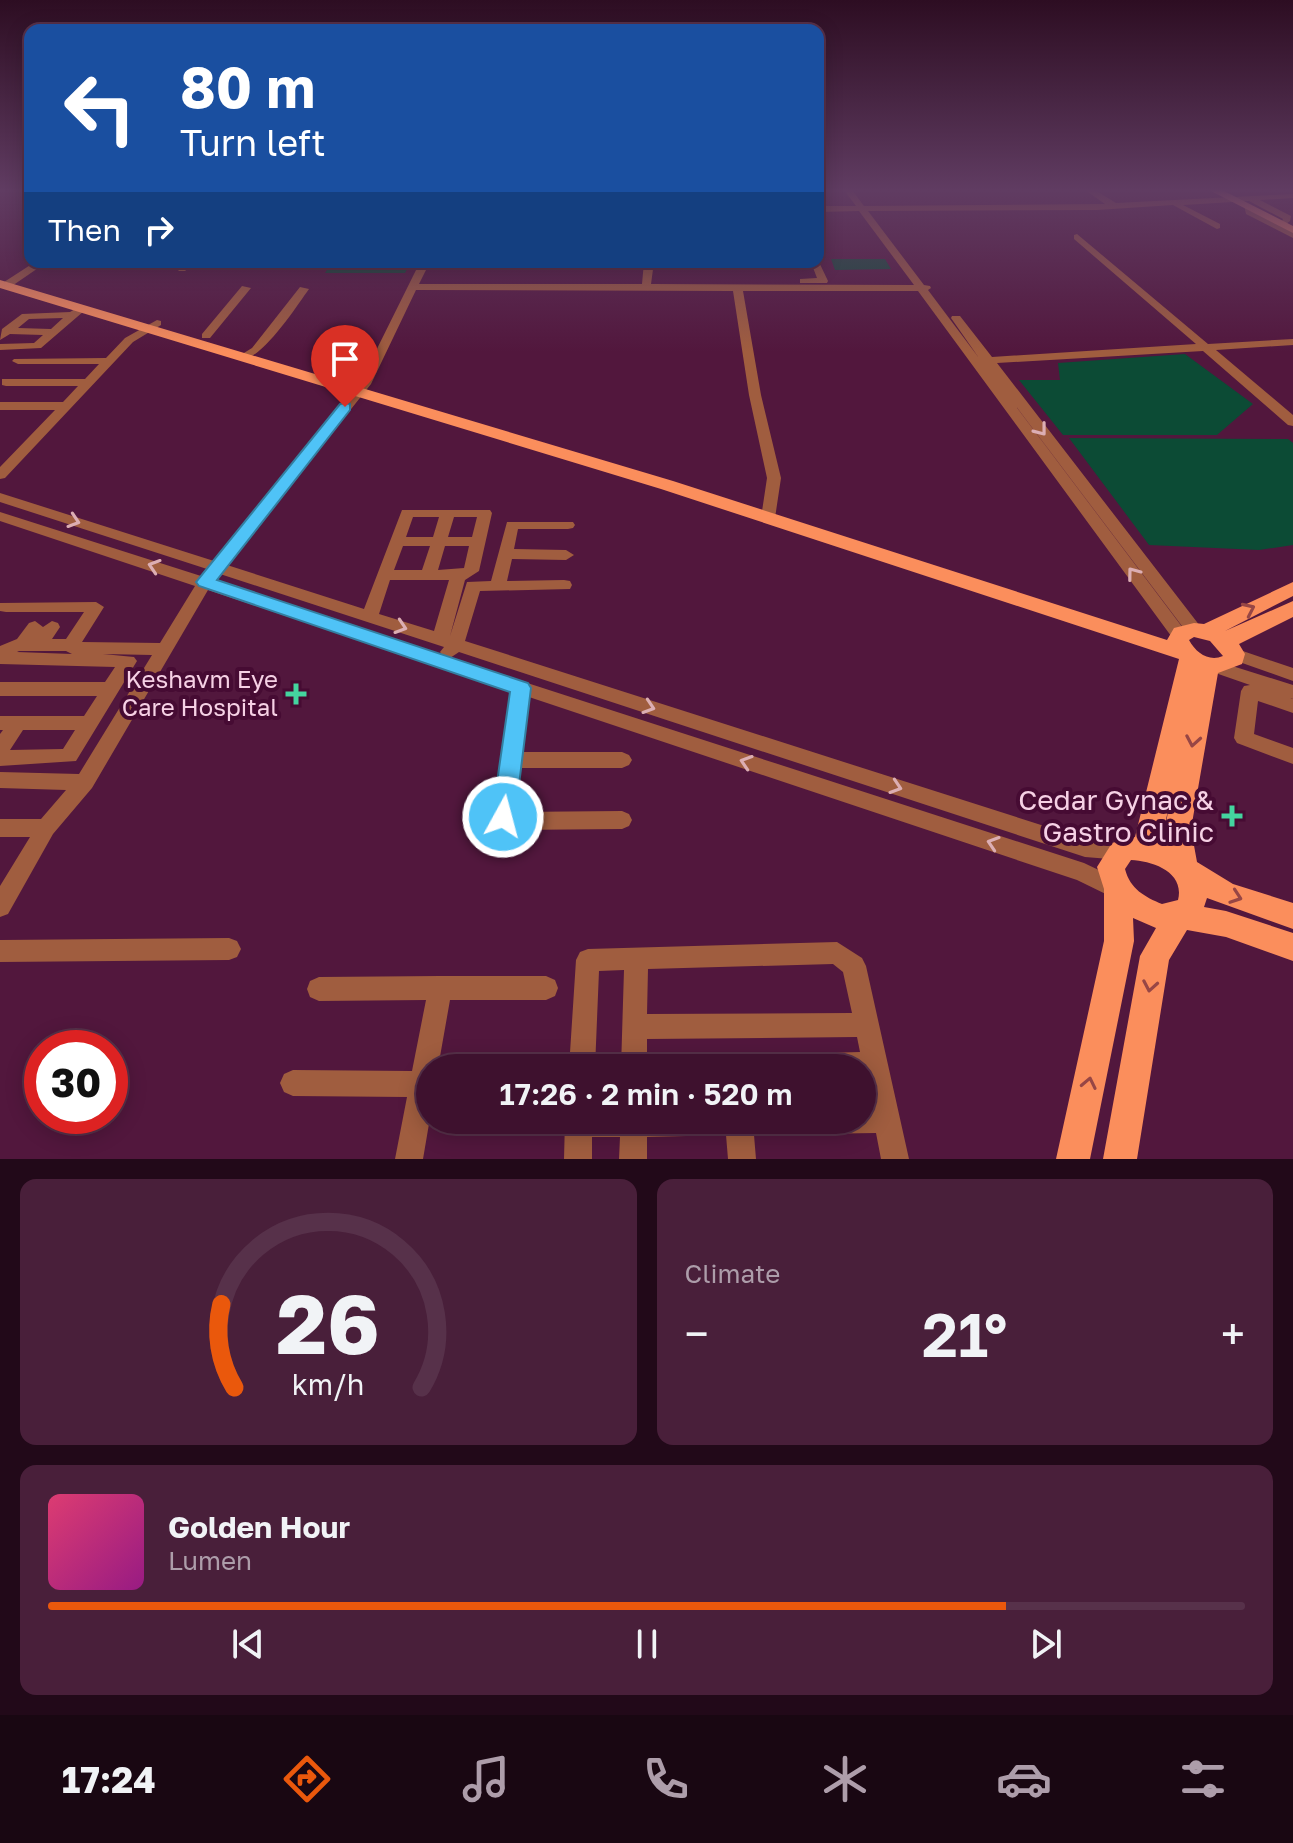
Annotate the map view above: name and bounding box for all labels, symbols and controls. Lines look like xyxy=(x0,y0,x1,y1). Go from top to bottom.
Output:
text: 80 m xyxy=(180,53,315,120)
icon: left xyxy=(48,56,152,160)
text: Turn left xyxy=(180,121,326,164)
icon: right xyxy=(137,208,181,252)
text: Then xyxy=(48,212,121,248)
pin xyxy=(311,325,379,407)
icon: arrive xyxy=(323,337,367,381)
one-way arrow xyxy=(1032,421,1046,436)
one-way arrow xyxy=(67,511,81,527)
one-way arrow xyxy=(147,559,161,575)
one-way arrow xyxy=(1128,567,1142,582)
one-way arrow xyxy=(1241,603,1255,619)
one-way arrow xyxy=(394,618,408,634)
place label: Keshavm Eye Care Hospital xyxy=(122,664,278,721)
marker: Keshavm Eye Care Hospital xyxy=(285,683,307,705)
one-way arrow xyxy=(641,697,655,713)
one-way arrow xyxy=(1185,734,1202,747)
one-way arrow xyxy=(740,755,753,771)
position arrow xyxy=(461,775,545,859)
one-way arrow xyxy=(889,777,903,793)
place label: Cedar Gynac & Gastro Clinic xyxy=(1018,783,1214,848)
marker: Cedar Gynac & Gastro Clinic xyxy=(1221,805,1243,827)
one-way arrow xyxy=(987,836,1001,852)
one-way arrow xyxy=(1229,888,1243,904)
one-way arrow xyxy=(1142,979,1159,993)
speed limit sign: 30 xyxy=(24,1030,128,1134)
text: 17:26 · 2 min · 520 m xyxy=(500,1076,792,1112)
one-way arrow xyxy=(1080,1076,1097,1090)
text: Climate xyxy=(685,1258,780,1289)
text: 26 xyxy=(276,1272,380,1372)
text: 21° xyxy=(922,1298,1007,1370)
text: − xyxy=(685,1307,709,1360)
text: + xyxy=(1221,1307,1245,1360)
text: km/h xyxy=(292,1367,365,1401)
text: Golden Hour xyxy=(168,1509,350,1545)
text: Lumen xyxy=(168,1545,252,1576)
icon: previous xyxy=(226,1622,270,1666)
icon: pause xyxy=(625,1622,669,1666)
icon: next xyxy=(1024,1622,1068,1666)
icon: directions xyxy=(279,1751,335,1807)
icon: music xyxy=(458,1751,514,1807)
icon: phone xyxy=(638,1751,694,1807)
icon: climate xyxy=(817,1751,873,1807)
icon: car xyxy=(996,1751,1052,1807)
icon: filters xyxy=(1175,1751,1231,1807)
text: 17:24 xyxy=(62,1758,156,1801)

